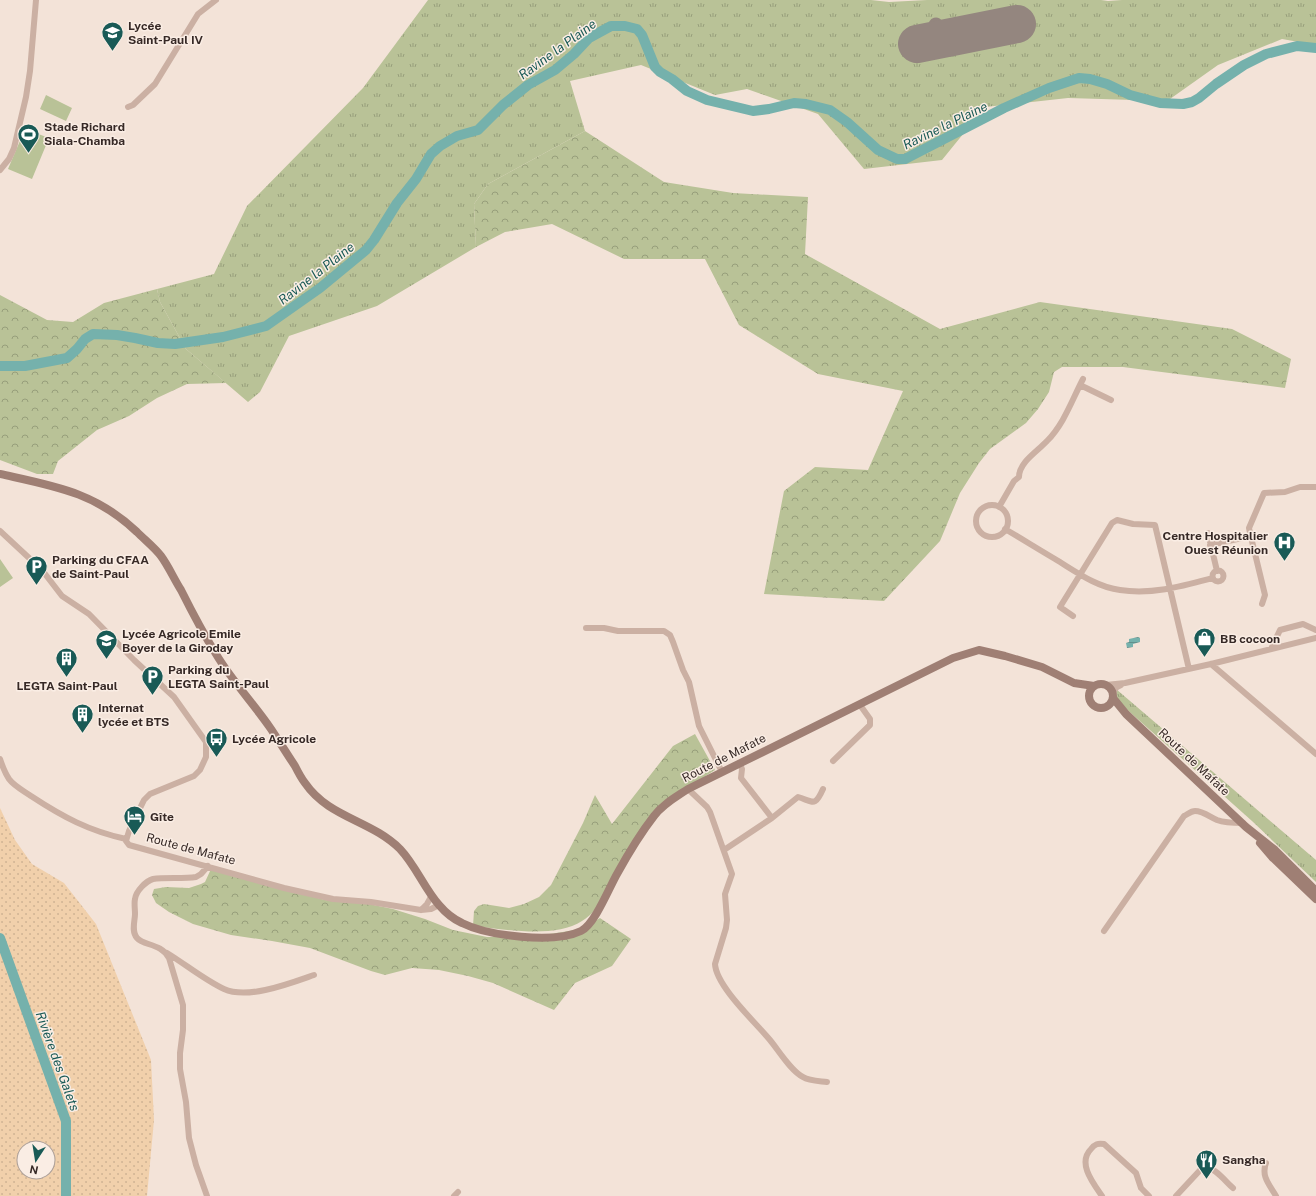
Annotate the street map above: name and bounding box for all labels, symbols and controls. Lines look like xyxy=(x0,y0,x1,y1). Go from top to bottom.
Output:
water label: Ravine la Plaine xyxy=(516,16,599,83)
place label: Lycée Saint-Paul IV xyxy=(128,19,204,47)
school or university icon: Lycée Saint-Paul IV xyxy=(100,20,126,53)
water label: Ravine la Plaine xyxy=(901,99,990,152)
place label: Stade Richard Siala-Chamba xyxy=(44,120,125,148)
sports icon: Stade Richard Siala-Chamba xyxy=(15,121,41,154)
water label: Ravine la Plaine xyxy=(275,239,357,308)
place label: Centre Hospitalier Ouest Réunion xyxy=(1163,529,1268,557)
hospital icon: Centre Hospitalier Ouest Réunion xyxy=(1271,530,1297,563)
place label: Parking du CFAA de Saint-Paul xyxy=(52,553,149,581)
parking icon: Parking du CFAA de Saint-Paul xyxy=(24,554,50,587)
shop icon: BB cocoon xyxy=(1192,626,1218,659)
place label: Lycée Agricole Emile Boyer de la Giroday xyxy=(122,627,241,655)
school or university icon: Lycée Agricole Emile Boyer de la Giroday xyxy=(94,628,120,661)
place label: BB cocoon xyxy=(1220,632,1280,646)
building icon: LEGTA Saint-Paul xyxy=(54,646,80,679)
place label: Parking du LEGTA Saint-Paul xyxy=(168,663,269,691)
parking icon: Parking du LEGTA Saint-Paul xyxy=(139,664,165,697)
place label: LEGTA Saint-Paul xyxy=(16,679,118,693)
place label: Internat lycée et BTS xyxy=(98,701,169,729)
building icon: Internat lycée et BTS xyxy=(70,702,96,735)
bus stop icon: Lycée Agricole xyxy=(203,726,229,759)
street label: Route de Mafate xyxy=(1156,726,1233,799)
street label: Route de Mafate xyxy=(680,731,768,785)
place label: Lycée Agricole xyxy=(232,732,316,746)
hotel icon: Gîte xyxy=(121,804,147,837)
place label: Gîte xyxy=(150,810,174,824)
street label: Route de Mafate xyxy=(145,830,237,868)
water label: Rivière des Galets xyxy=(33,1009,82,1113)
north arrow xyxy=(16,1140,56,1180)
restaurant icon: Sangha xyxy=(1193,1147,1219,1180)
place label: Sangha xyxy=(1222,1153,1266,1167)
text: N xyxy=(28,1163,39,1177)

